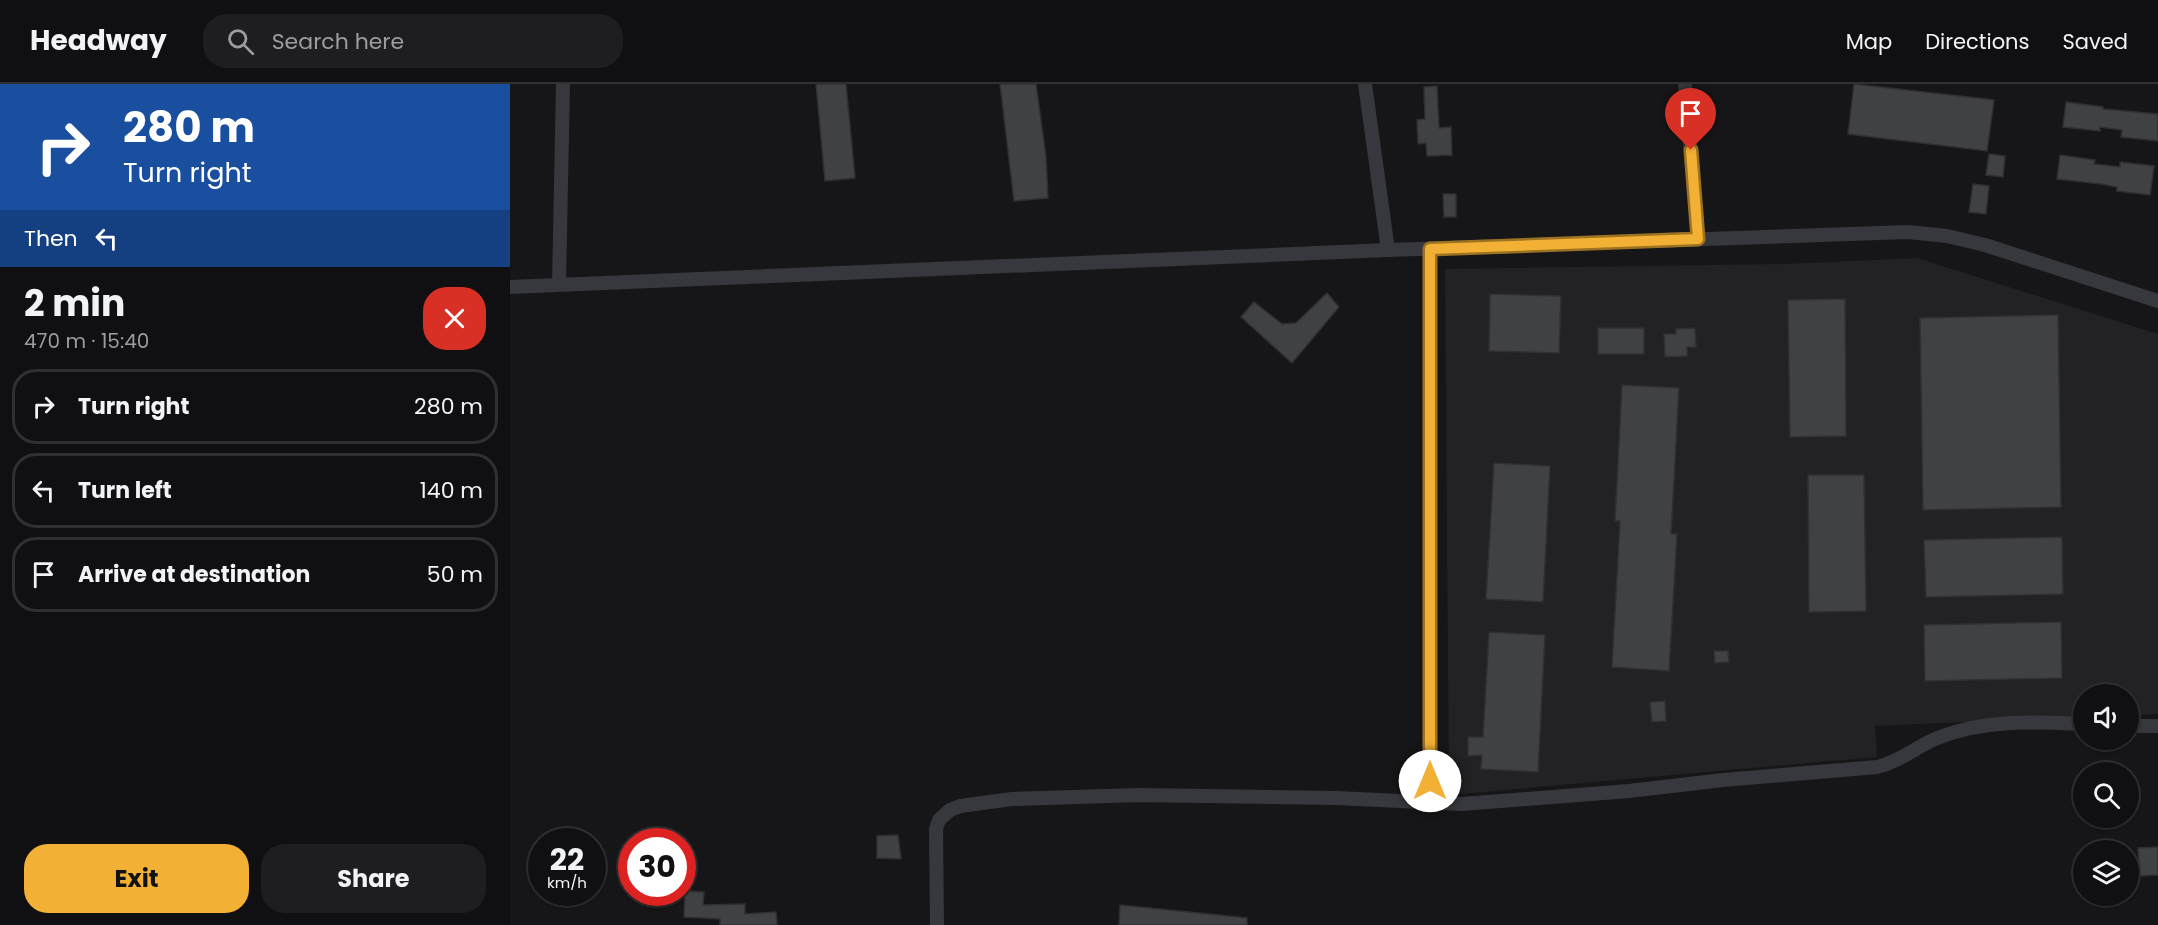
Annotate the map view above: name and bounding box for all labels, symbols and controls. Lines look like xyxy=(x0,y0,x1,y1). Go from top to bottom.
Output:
search box xyxy=(203,14,623,68)
text: Headway xyxy=(30,21,167,60)
icon: search xyxy=(224,25,257,58)
text: Search here xyxy=(272,26,404,57)
text: Map xyxy=(1846,27,1892,56)
text: Directions xyxy=(1925,27,2029,56)
text: Saved xyxy=(2062,27,2128,56)
pin xyxy=(1665,88,1716,150)
icon: arrive xyxy=(1674,97,1707,130)
text: 280 m xyxy=(123,98,255,157)
icon: right xyxy=(24,108,102,186)
text: Turn right xyxy=(123,154,252,191)
icon: left xyxy=(90,222,123,255)
text: Then xyxy=(24,223,78,254)
text: 2 min xyxy=(24,278,125,329)
button: close xyxy=(423,287,486,350)
text: 470 m · 15:40 xyxy=(24,327,149,355)
icon: right xyxy=(27,390,60,423)
text: Turn right xyxy=(78,391,189,422)
text: 280 m xyxy=(414,391,483,422)
icon: left xyxy=(27,474,60,507)
text: Turn left xyxy=(78,475,172,506)
text: 140 m xyxy=(420,475,483,506)
icon: arrive xyxy=(27,558,60,591)
text: Arrive at destination xyxy=(78,559,310,590)
text: 50 m xyxy=(427,559,483,590)
map controls xyxy=(2073,684,2139,906)
button: sound xyxy=(2073,684,2139,750)
position arrow xyxy=(1398,749,1462,813)
button: search xyxy=(2073,762,2139,828)
speed limit sign: 30 xyxy=(618,828,696,906)
text: 22 xyxy=(550,838,584,881)
button: layers xyxy=(2073,840,2139,906)
button: Exit xyxy=(24,844,249,913)
button: Share xyxy=(261,844,486,913)
text: km/h xyxy=(547,872,587,893)

